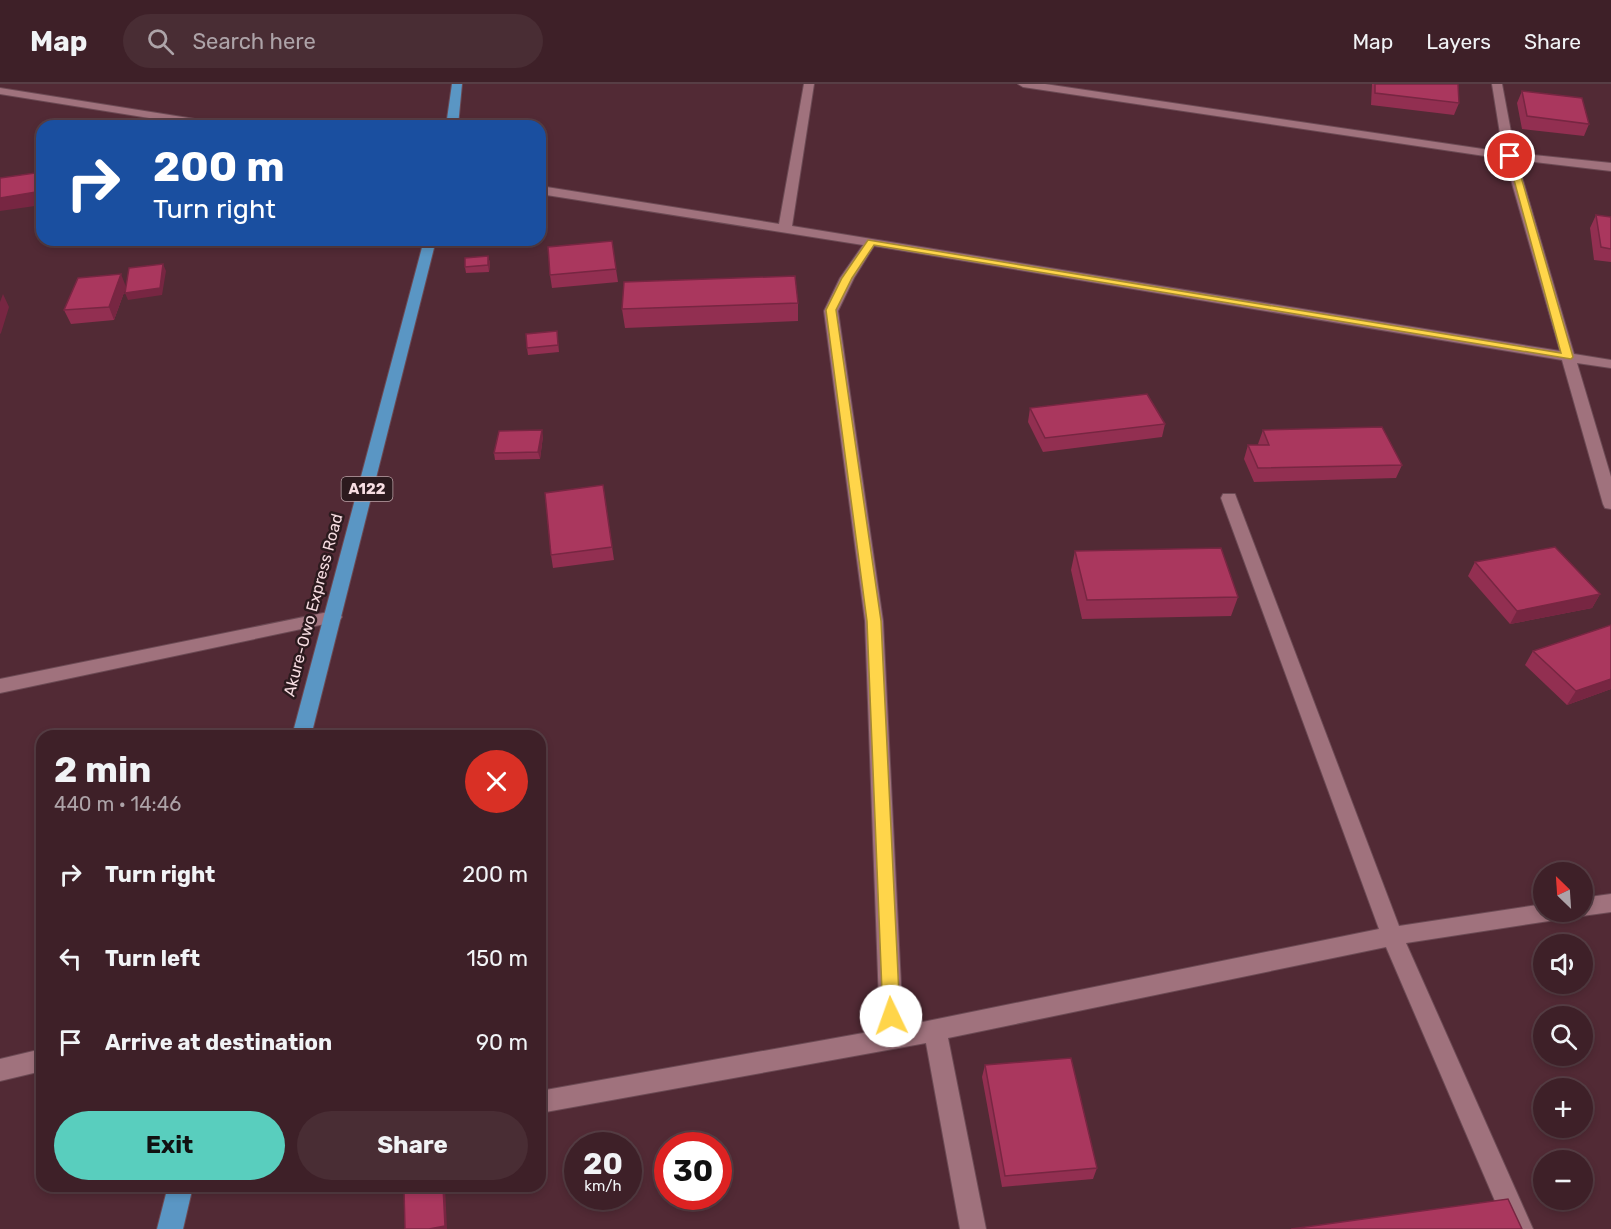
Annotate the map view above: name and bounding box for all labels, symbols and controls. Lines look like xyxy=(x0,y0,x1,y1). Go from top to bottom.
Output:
search box xyxy=(123,14,543,68)
text: Map xyxy=(30,25,87,58)
icon: search xyxy=(144,25,177,58)
text: Search here xyxy=(192,28,316,55)
text: Map xyxy=(1352,29,1393,54)
text: Layers xyxy=(1426,29,1491,54)
text: Share xyxy=(1524,29,1581,54)
pin xyxy=(1484,130,1535,181)
icon: arrive xyxy=(1493,139,1526,172)
text: 200 m xyxy=(153,142,285,192)
icon: right xyxy=(54,144,132,222)
text: Turn right xyxy=(153,193,276,225)
road number: A122 xyxy=(342,477,392,501)
street label: Akure-Owo Express Road xyxy=(279,511,347,699)
text: 2 min xyxy=(54,748,152,791)
button: close xyxy=(465,750,528,813)
text: 440 m · 14:46 xyxy=(54,792,181,816)
icon: right xyxy=(54,858,87,891)
text: Turn right xyxy=(105,861,215,888)
text: 200 m xyxy=(462,861,528,888)
north arrow xyxy=(1533,862,1593,922)
map controls xyxy=(1533,862,1593,1210)
button: sound xyxy=(1533,934,1593,994)
icon: left xyxy=(54,942,87,975)
text: Turn left xyxy=(105,945,200,972)
text: 150 m xyxy=(467,945,528,972)
position arrow xyxy=(859,984,923,1048)
button: search xyxy=(1533,1006,1593,1066)
icon: arrive xyxy=(54,1026,87,1059)
text: Arrive at destination xyxy=(105,1029,332,1056)
text: 90 m xyxy=(476,1029,528,1056)
button: + xyxy=(1533,1078,1593,1138)
button: Exit xyxy=(54,1111,285,1180)
button: Share xyxy=(297,1111,528,1180)
speed limit sign: 30 xyxy=(654,1132,732,1210)
text: 20 xyxy=(583,1146,623,1182)
button: − xyxy=(1533,1150,1593,1210)
text: km/h xyxy=(584,1177,622,1195)

